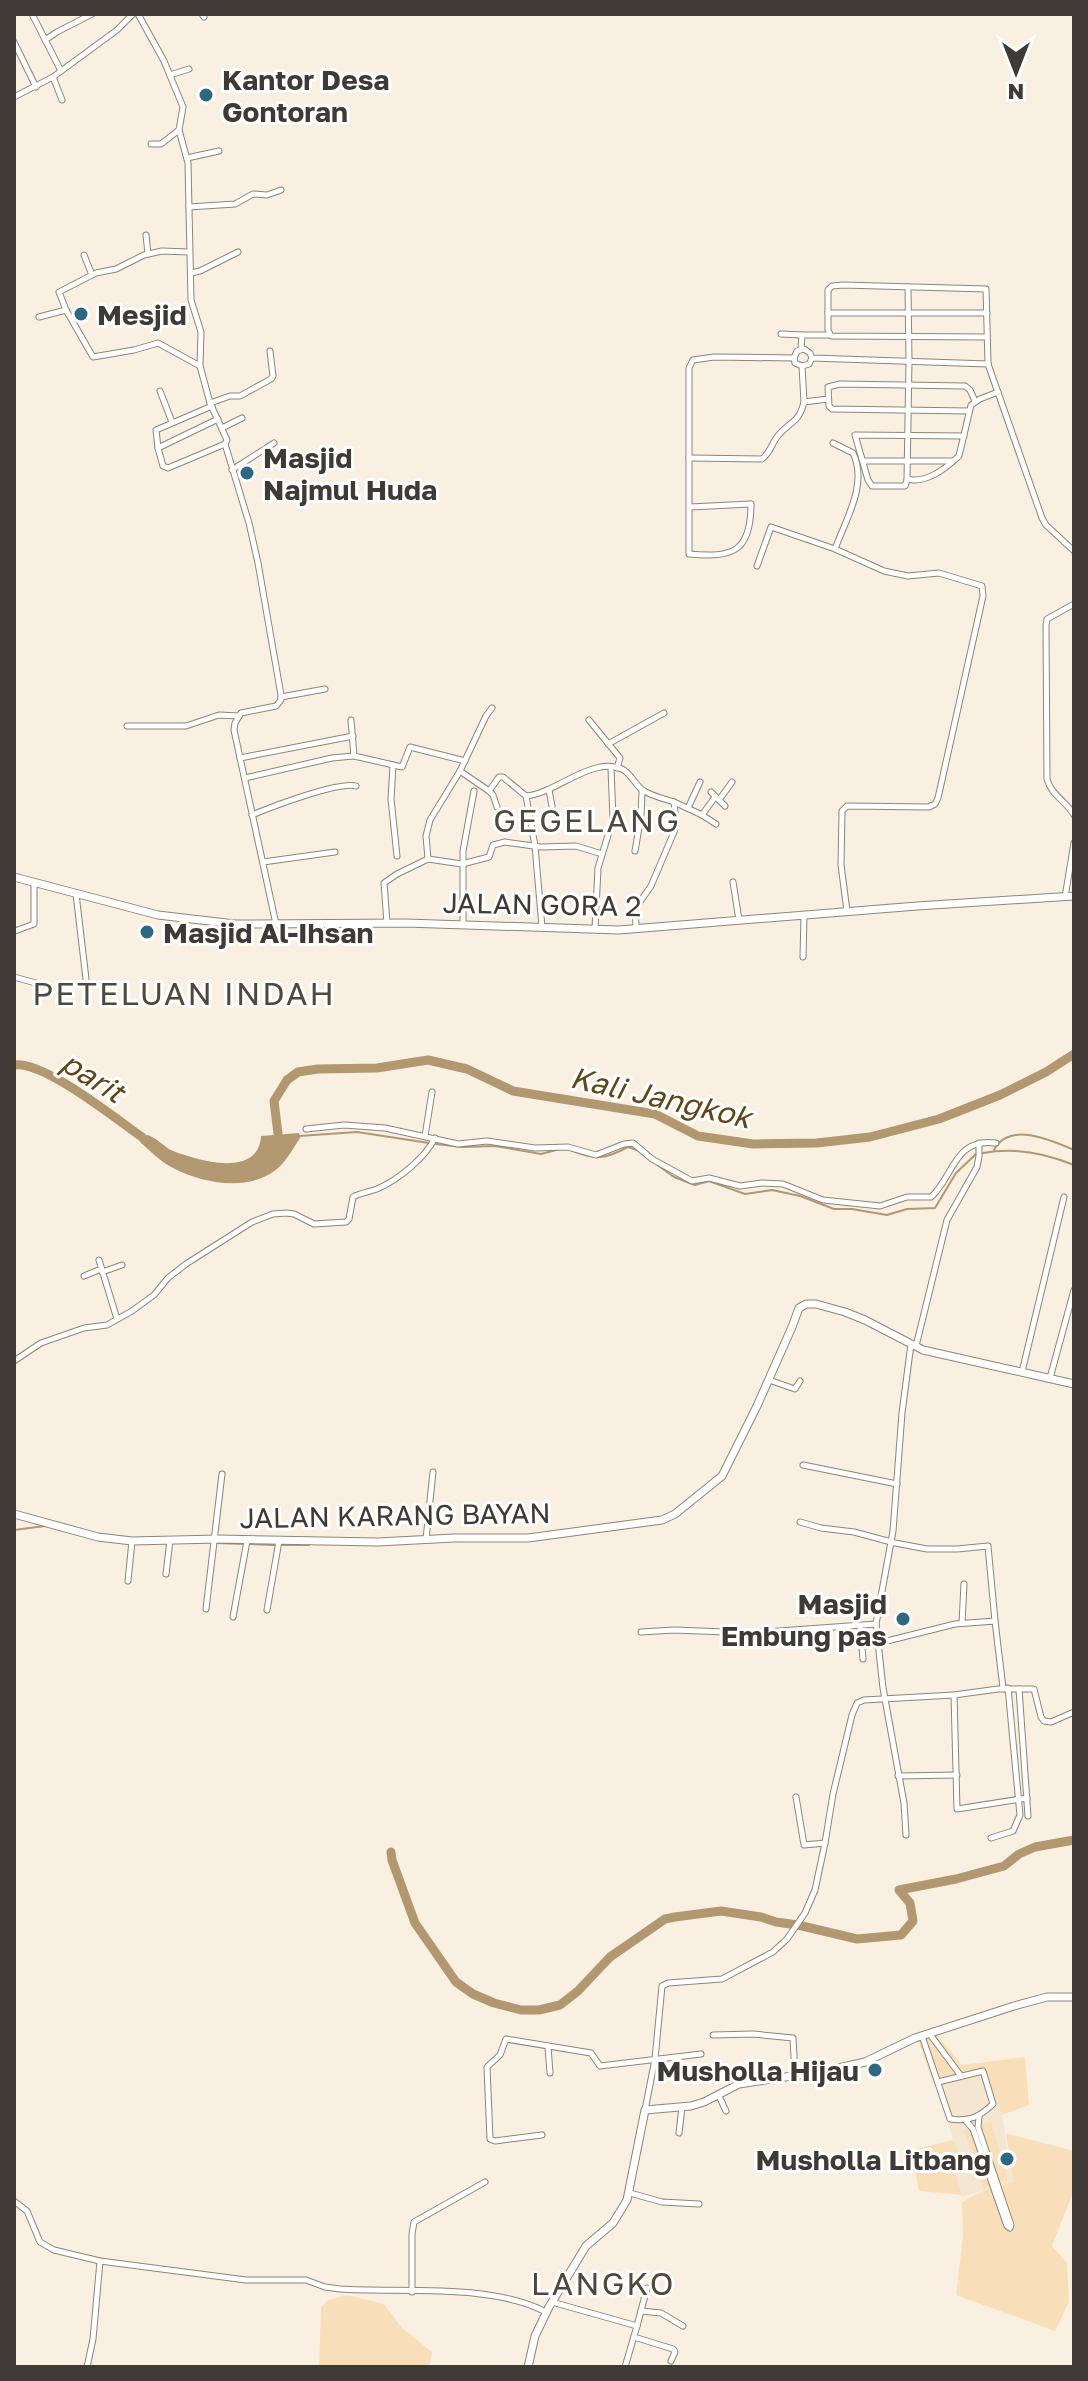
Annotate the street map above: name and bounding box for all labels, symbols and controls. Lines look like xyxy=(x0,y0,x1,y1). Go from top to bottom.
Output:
north arrow xyxy=(976,32,1056,112)
place label: Kantor Desa Gontoran xyxy=(222,63,390,128)
text: N xyxy=(1008,79,1024,106)
marker: Kantor Desa Gontoran xyxy=(197,86,215,104)
place label: Mesjid xyxy=(97,298,187,331)
marker: Mesjid xyxy=(72,305,90,323)
place label: Masjid Najmul Huda xyxy=(263,441,437,506)
marker: Masjid Najmul Huda xyxy=(238,464,256,482)
district label: GEGELANG xyxy=(493,801,681,839)
street label: JALAN GORA 2 xyxy=(442,886,642,922)
place label: Masjid Al-Ihsan xyxy=(163,916,373,949)
marker: Masjid Al-Ihsan xyxy=(138,923,156,941)
district label: PETELUAN INDAH xyxy=(32,974,336,1012)
water label: parit xyxy=(55,1044,134,1112)
water label: Kali Jangkok xyxy=(567,1059,758,1136)
street label: JALAN KARANG BAYAN xyxy=(239,1496,551,1534)
place label: Masjid Embung pas xyxy=(721,1587,887,1652)
marker: Masjid Embung pas xyxy=(894,1610,912,1628)
place label: Musholla Hijau xyxy=(656,2054,859,2087)
marker: Musholla Hijau xyxy=(866,2061,884,2079)
place label: Musholla Litbang xyxy=(756,2143,991,2176)
marker: Musholla Litbang xyxy=(998,2150,1016,2168)
district label: LANGKO xyxy=(531,2264,675,2302)

